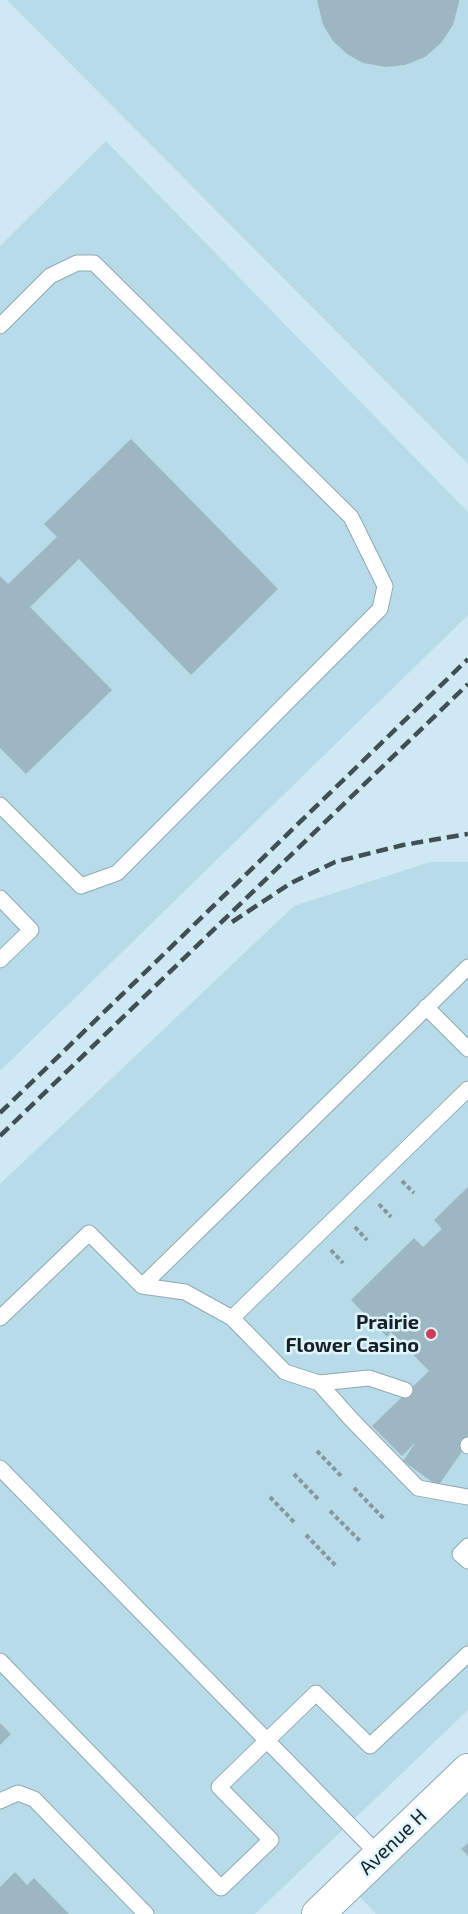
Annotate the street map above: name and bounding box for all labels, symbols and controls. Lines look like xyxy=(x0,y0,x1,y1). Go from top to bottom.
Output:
place label: Prairie Flower Casino xyxy=(285,1310,419,1357)
marker: Prairie Flower Casino xyxy=(424,1327,438,1341)
street label: Avenue H xyxy=(354,1804,432,1880)

